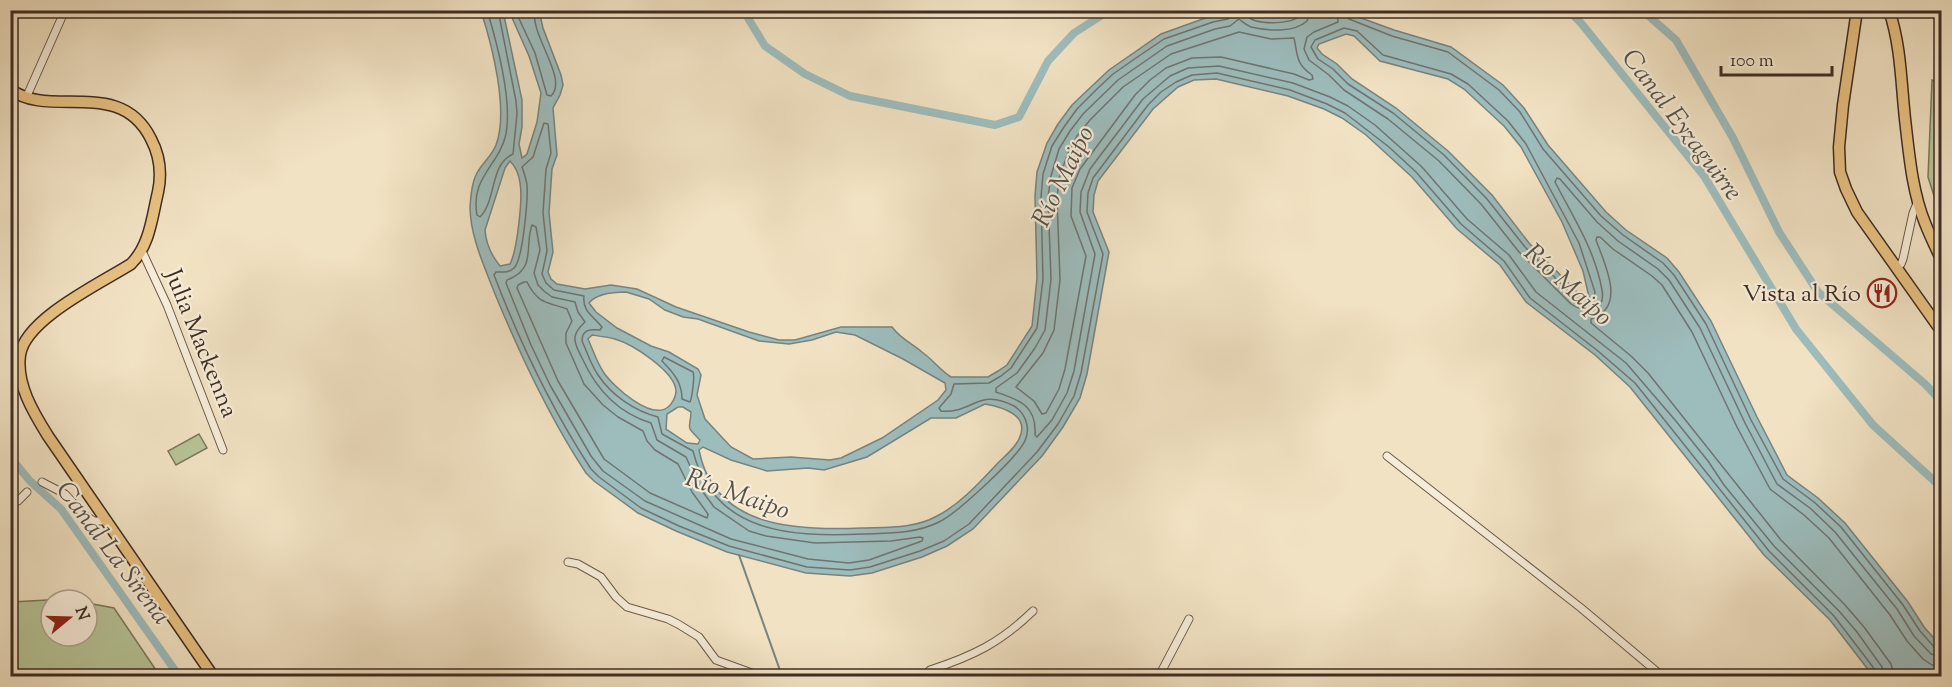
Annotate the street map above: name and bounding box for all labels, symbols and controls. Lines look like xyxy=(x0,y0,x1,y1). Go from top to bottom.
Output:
scale bar xyxy=(1721,39,1832,77)
water label: Canal Eyzaguirre xyxy=(1612,42,1750,209)
text: 100 m xyxy=(1730,49,1774,75)
water label: Río Maipo xyxy=(1024,120,1105,234)
water label: Río Maipo xyxy=(1515,236,1620,336)
street label: Julia Mackenna xyxy=(154,263,245,423)
restaurant icon: Vista al Río xyxy=(1866,277,1898,309)
place label: Vista al Río xyxy=(1742,278,1861,312)
water label: Río Maipo xyxy=(680,460,794,530)
water label: Canal La Sirena xyxy=(46,474,178,633)
north arrow xyxy=(39,588,99,648)
text: N xyxy=(68,604,94,624)

